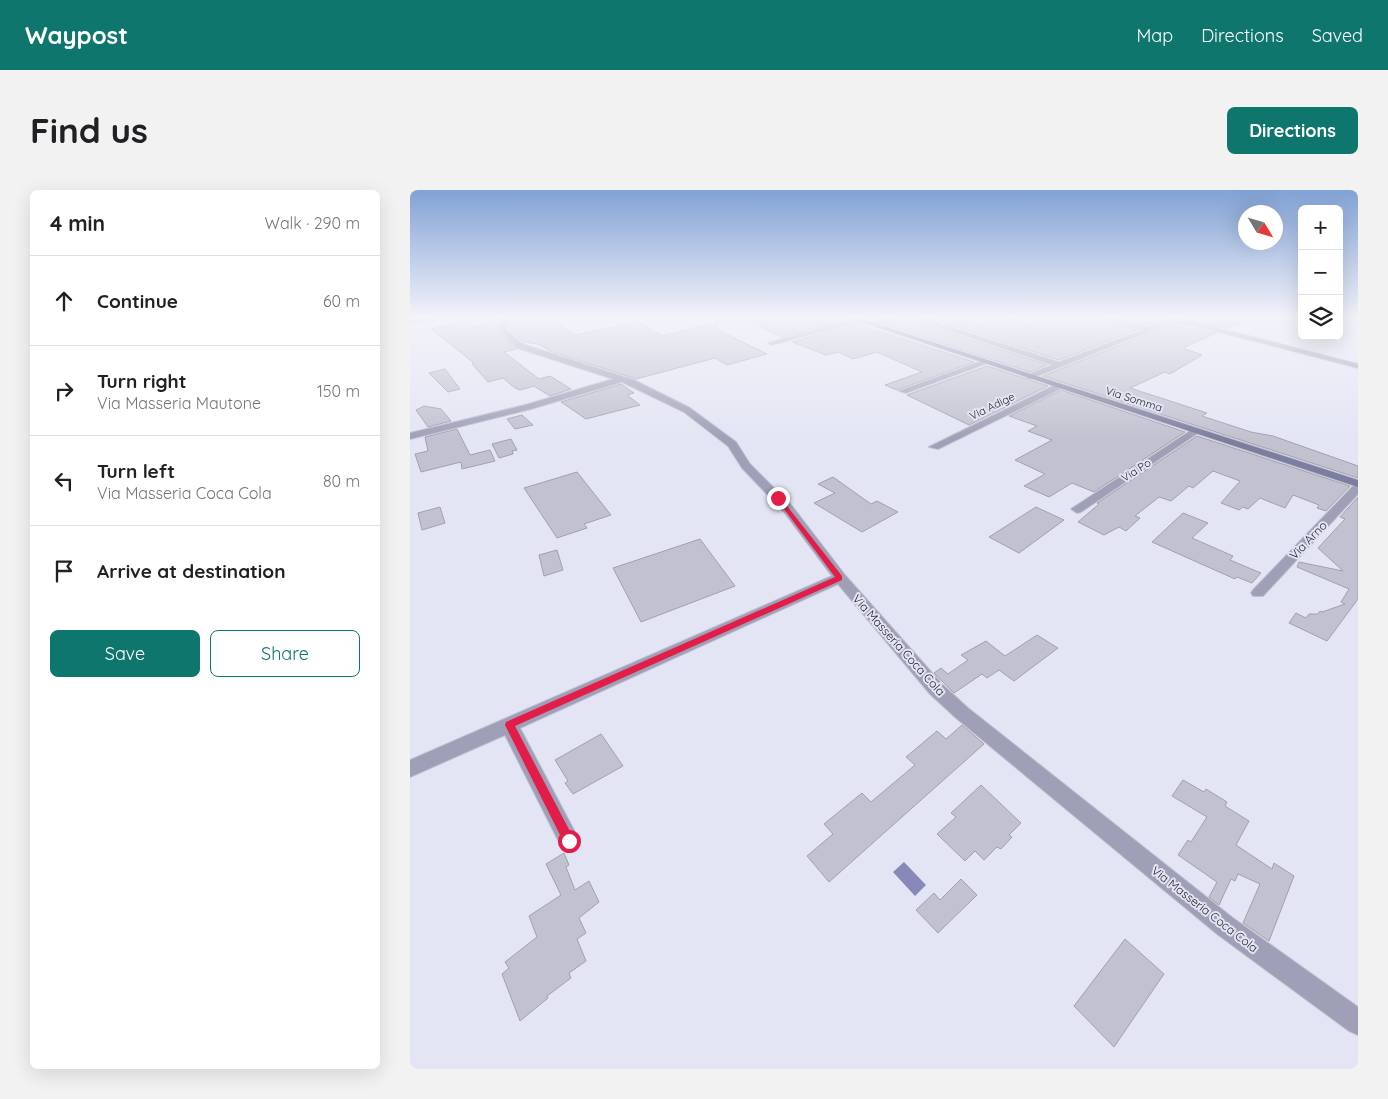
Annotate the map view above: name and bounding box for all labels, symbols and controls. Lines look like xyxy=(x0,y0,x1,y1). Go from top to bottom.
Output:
text: Waypost xyxy=(25,20,128,50)
text: Map xyxy=(1136,24,1173,47)
text: Directions xyxy=(1201,24,1284,47)
text: Saved xyxy=(1312,24,1363,47)
button: Directions xyxy=(1227,107,1358,154)
text: Find us xyxy=(30,108,148,152)
north arrow xyxy=(1238,205,1283,250)
map controls xyxy=(1298,205,1343,340)
button: + xyxy=(1298,205,1343,250)
text: 4 min xyxy=(50,210,105,236)
text: Walk · 290 m xyxy=(265,213,360,233)
button: − xyxy=(1298,250,1343,295)
icon: ahead xyxy=(50,287,78,315)
text: Continue xyxy=(97,289,178,313)
text: 60 m xyxy=(323,291,360,311)
button: layers xyxy=(1298,295,1343,340)
text: Turn right xyxy=(97,369,186,393)
icon: right xyxy=(50,377,78,405)
text: 150 m xyxy=(317,381,360,401)
street label: Via Somma xyxy=(1104,383,1164,415)
street label: Via Adige xyxy=(967,389,1017,423)
text: Via Masseria Mautone xyxy=(97,393,261,413)
street label: Via Po xyxy=(1119,455,1154,485)
text: Turn left xyxy=(97,459,175,483)
icon: left xyxy=(50,467,78,495)
text: 80 m xyxy=(323,471,360,491)
text: Via Masseria Coca Cola xyxy=(97,483,272,503)
route end xyxy=(767,487,790,510)
street label: Via Arno xyxy=(1286,518,1330,562)
icon: arrive xyxy=(50,557,78,585)
text: Arrive at destination xyxy=(97,559,286,583)
street label: Via Masseria Coca Cola xyxy=(850,591,948,699)
button: Save xyxy=(50,630,200,677)
button: Share xyxy=(210,630,360,677)
route start xyxy=(558,830,581,853)
street label: Via Masseria Coca Cola xyxy=(1149,863,1261,955)

